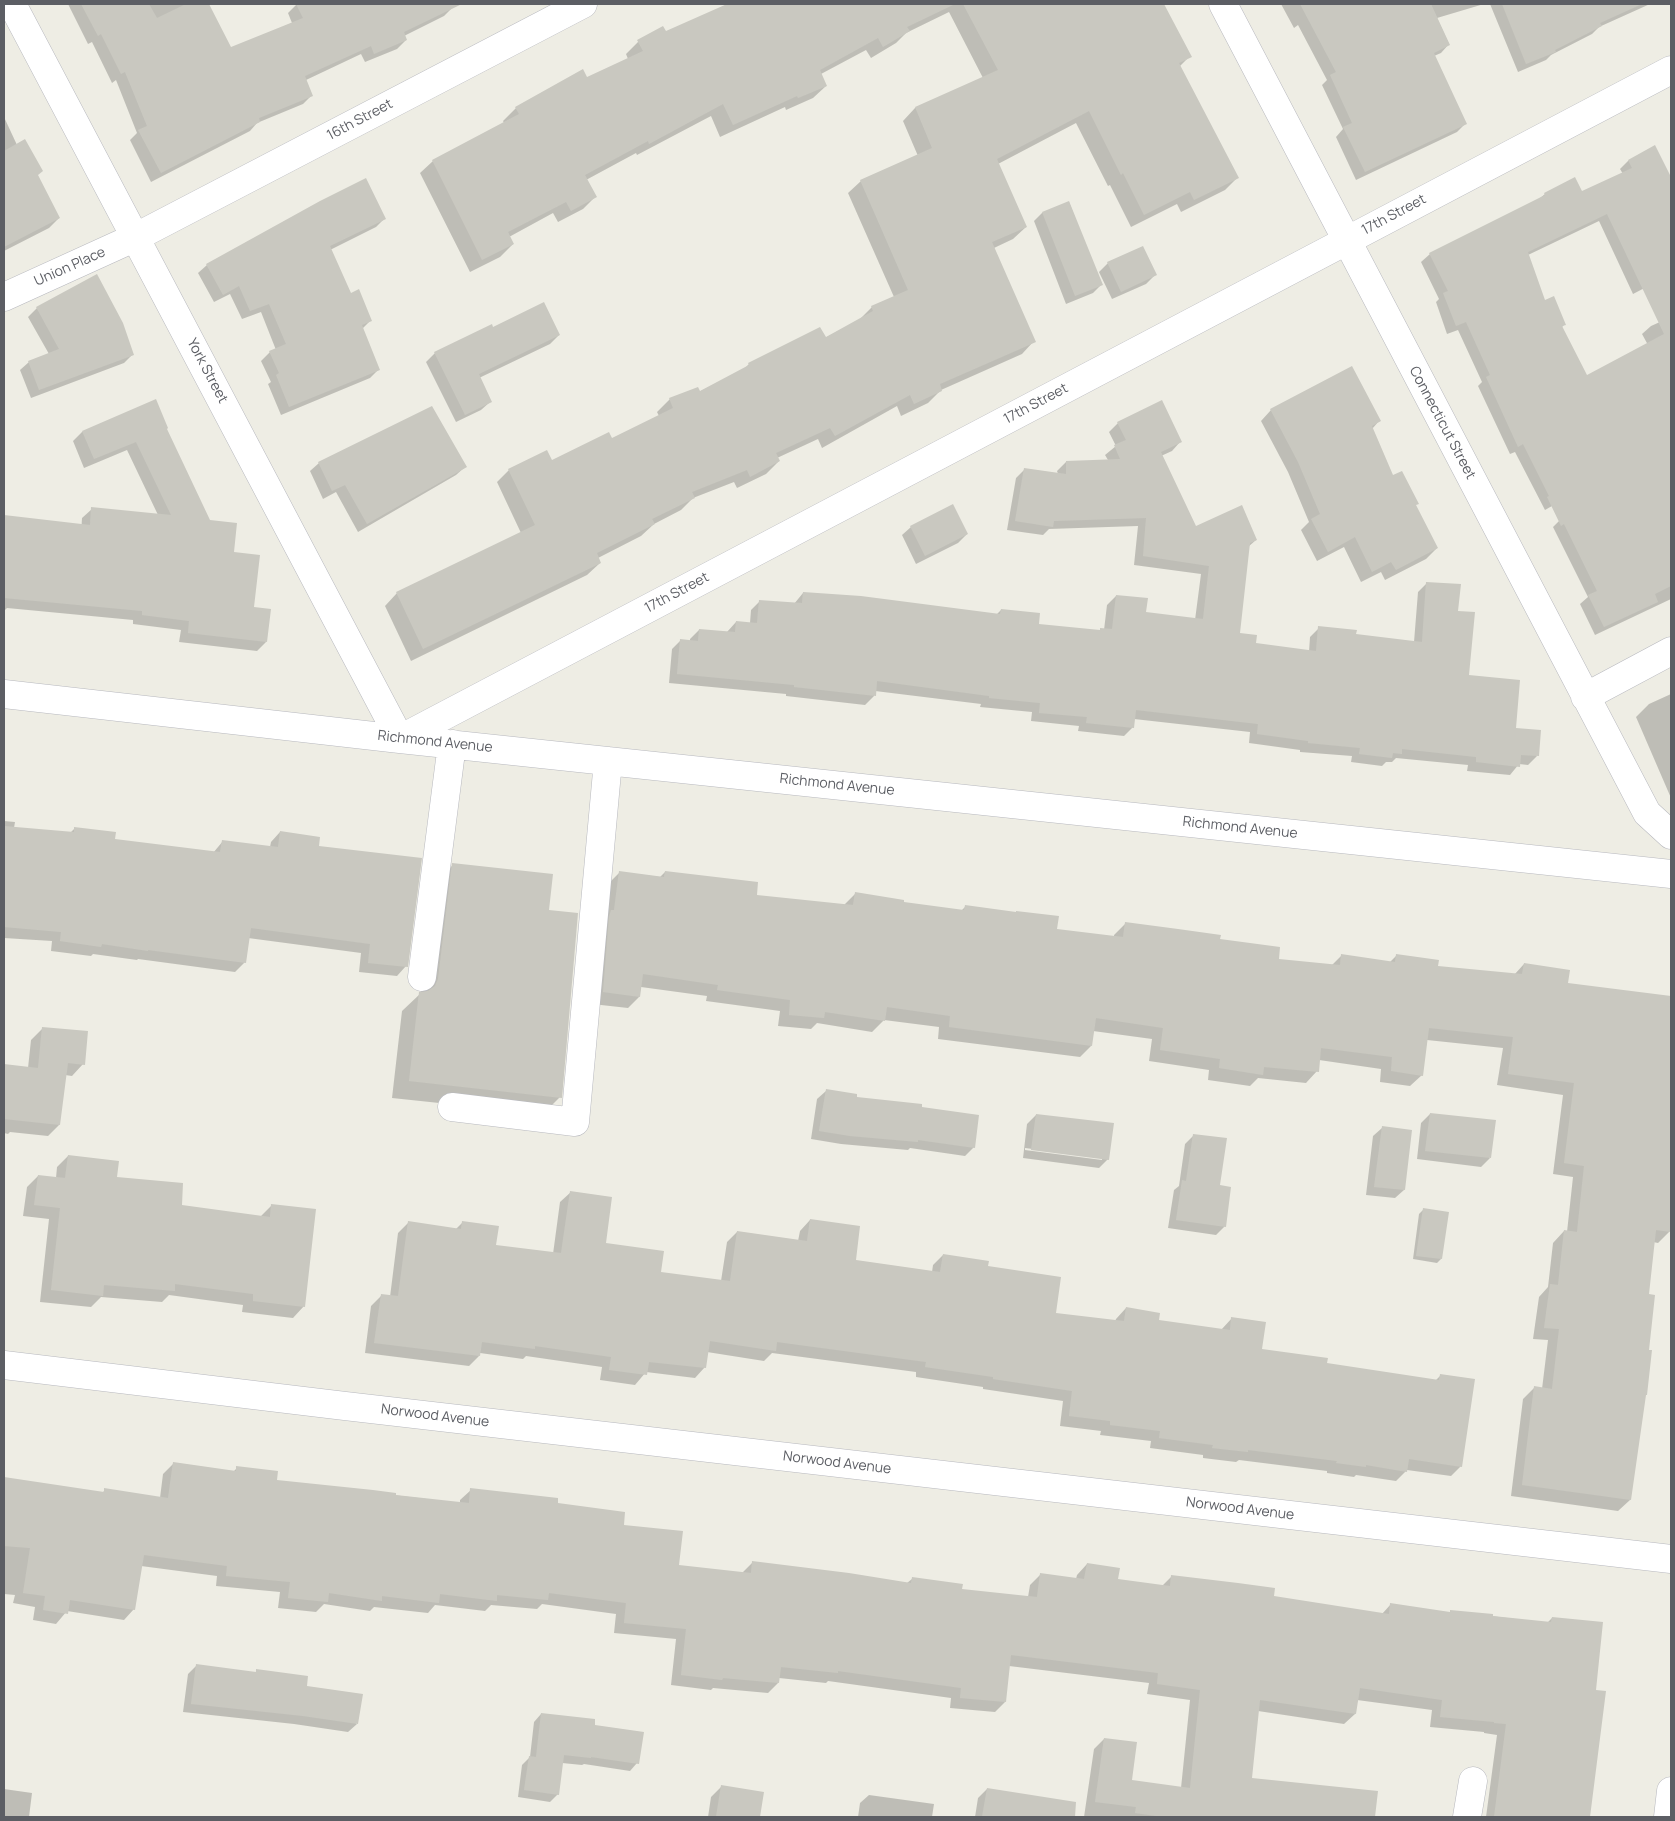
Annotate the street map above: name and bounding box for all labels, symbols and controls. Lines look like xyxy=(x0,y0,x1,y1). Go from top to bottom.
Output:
street label: 16th Street xyxy=(324,96,396,144)
street label: 17th Street xyxy=(1359,191,1429,239)
street label: Union Place xyxy=(32,244,108,290)
street label: York Street xyxy=(183,336,231,406)
street label: Connecticut Street xyxy=(1405,364,1479,482)
street label: 17th Street xyxy=(1001,380,1071,428)
street label: 17th Street xyxy=(642,569,712,617)
street label: Richmond Avenue xyxy=(377,728,493,756)
street label: Richmond Avenue xyxy=(779,771,895,799)
street label: Richmond Avenue xyxy=(1182,814,1298,842)
street label: Norwood Avenue xyxy=(380,1401,490,1431)
street label: Norwood Avenue xyxy=(782,1448,892,1478)
street label: Norwood Avenue xyxy=(1185,1494,1295,1524)

